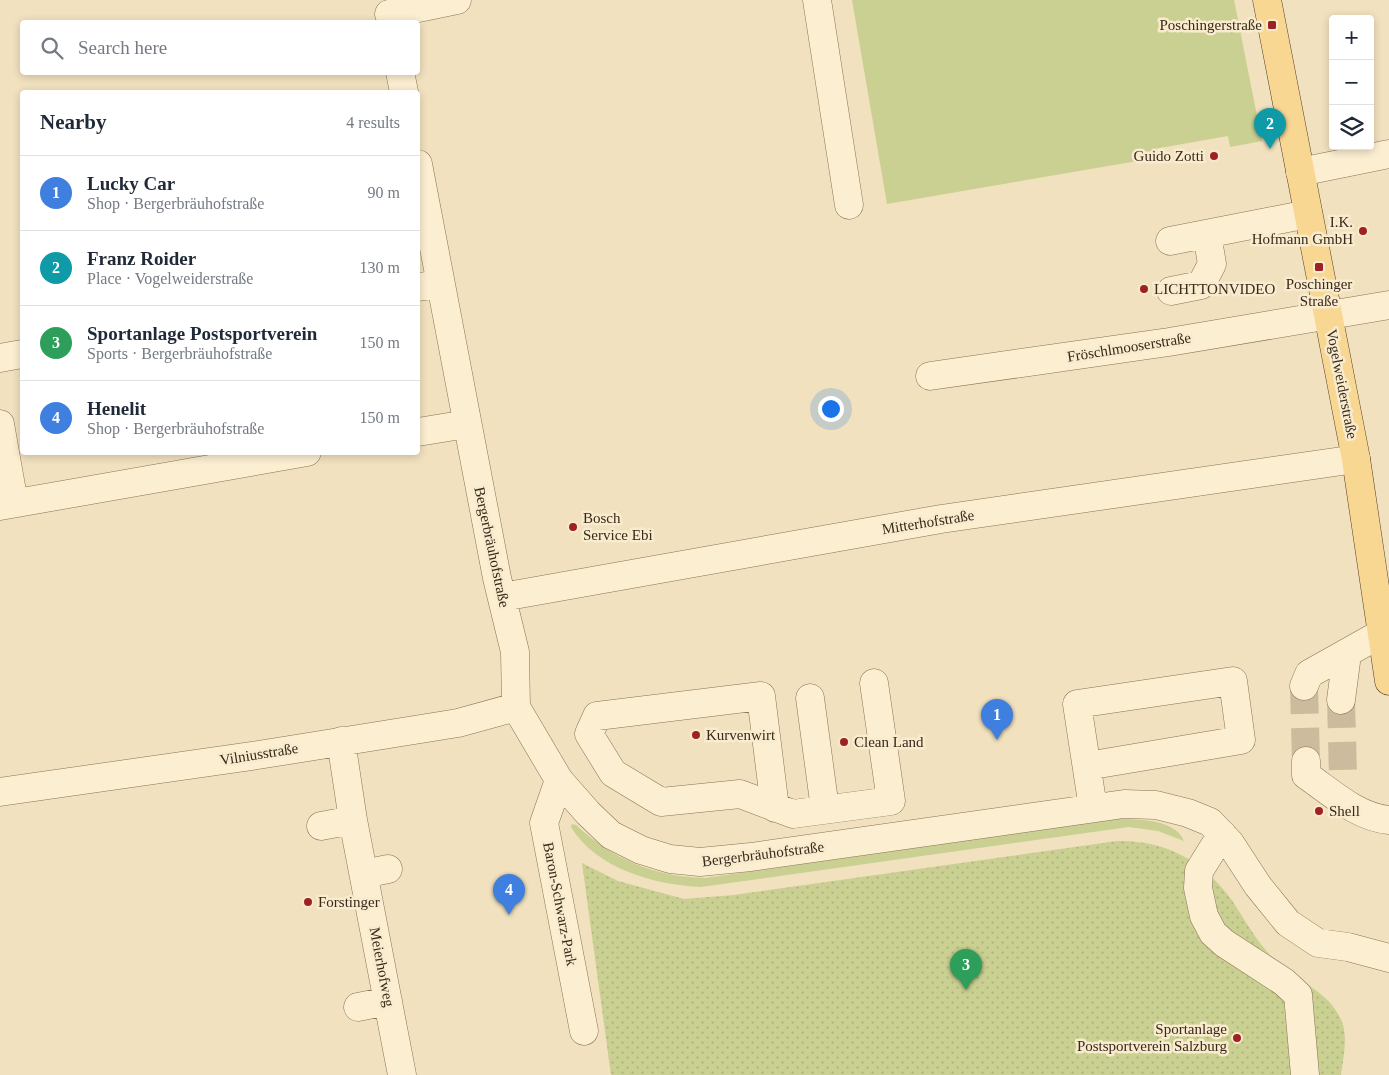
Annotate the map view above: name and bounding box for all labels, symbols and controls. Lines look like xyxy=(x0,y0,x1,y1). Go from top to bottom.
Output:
map controls xyxy=(1329,15,1374,150)
button: + xyxy=(1329,15,1374,60)
place label: Poschingerstraße xyxy=(1160,17,1262,33)
marker: Poschingerstraße xyxy=(1266,19,1278,31)
search box xyxy=(20,20,420,75)
icon: search xyxy=(38,34,66,62)
text: Search here xyxy=(78,37,167,58)
button: − xyxy=(1329,60,1374,105)
button: layers xyxy=(1329,105,1374,150)
pin: 2 xyxy=(1254,108,1286,149)
text: Nearby xyxy=(40,110,107,134)
text: 4 results xyxy=(346,114,400,131)
place label: Guido Zotti xyxy=(1134,148,1204,164)
marker: Guido Zotti xyxy=(1208,150,1220,162)
text: Lucky Car xyxy=(87,173,175,194)
text: 1 xyxy=(52,184,60,201)
text: 90 m xyxy=(368,184,400,201)
text: Shop · Bergerbräuhofstraße xyxy=(87,195,264,212)
place label: I.K. Hofmann GmbH xyxy=(1252,214,1353,247)
marker: I.K. Hofmann GmbH xyxy=(1357,225,1369,237)
text: Franz Roider xyxy=(87,248,196,269)
text: 2 xyxy=(52,259,60,276)
text: 130 m xyxy=(360,259,400,276)
marker: Poschinger Straße xyxy=(1313,261,1325,273)
text: Place · Vogelweiderstraße xyxy=(87,270,253,287)
place label: Poschinger Straße xyxy=(1286,276,1352,309)
place label: LICHTTONVIDEO xyxy=(1154,281,1276,297)
marker: LICHTTONVIDEO xyxy=(1138,283,1150,295)
text: Sportanlage Postsportverein xyxy=(87,323,317,344)
street label: Vogelweiderstraße xyxy=(1324,328,1361,441)
street label: Fröschlmooserstraße xyxy=(1066,329,1192,365)
text: 3 xyxy=(52,334,60,351)
text: 150 m xyxy=(360,334,400,351)
text: Sports · Bergerbräuhofstraße xyxy=(87,345,272,362)
your location xyxy=(818,396,844,422)
text: Henelit xyxy=(87,398,146,419)
text: 4 xyxy=(52,409,60,426)
text: 150 m xyxy=(360,409,400,426)
text: Shop · Bergerbräuhofstraße xyxy=(87,420,264,437)
street label: Bergerbräuhofstraße xyxy=(471,485,513,609)
street label: Mitterhofstraße xyxy=(881,507,976,537)
place label: Bosch Service Ebi xyxy=(583,510,653,543)
marker: Bosch Service Ebi xyxy=(567,521,579,533)
pin: 1 xyxy=(981,699,1013,740)
place label: Kurvenwirt xyxy=(706,727,776,743)
marker: Kurvenwirt xyxy=(690,729,702,741)
place label: Clean Land xyxy=(854,734,924,750)
marker: Clean Land xyxy=(838,736,850,748)
street label: Vilniusstraße xyxy=(219,740,300,768)
place label: Shell xyxy=(1329,803,1360,819)
marker: Shell xyxy=(1313,805,1325,817)
street label: Bergerbräuhofstraße xyxy=(701,839,825,869)
street label: Baron-Schwarz-Park xyxy=(540,841,580,968)
pin: 4 xyxy=(493,874,525,915)
place label: Forstinger xyxy=(318,894,380,910)
marker: Forstinger xyxy=(302,896,314,908)
street label: Meierhofweg xyxy=(366,926,398,1009)
pin: 3 xyxy=(950,949,982,990)
place label: Sportanlage Postsportverein Salzburg xyxy=(1077,1021,1227,1054)
marker: Sportanlage Postsportverein Salzburg xyxy=(1231,1032,1243,1044)

